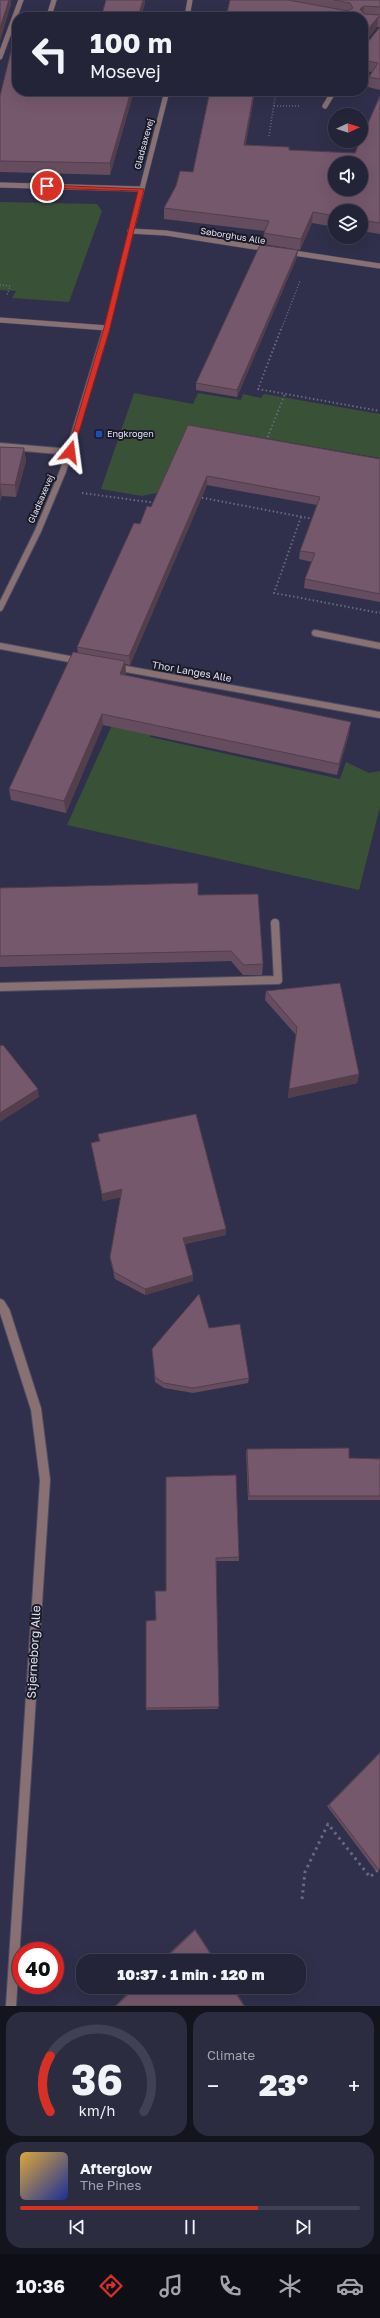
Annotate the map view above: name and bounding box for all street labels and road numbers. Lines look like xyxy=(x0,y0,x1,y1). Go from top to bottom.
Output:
street label: Gladsaxevej xyxy=(131,117,156,170)
street label: Søborghus Alle xyxy=(200,225,266,246)
street label: Gladsaxevej xyxy=(25,473,56,525)
street label: Thor Langes Alle xyxy=(151,658,233,684)
street label: Stjerneborg Alle xyxy=(24,1605,43,1699)

